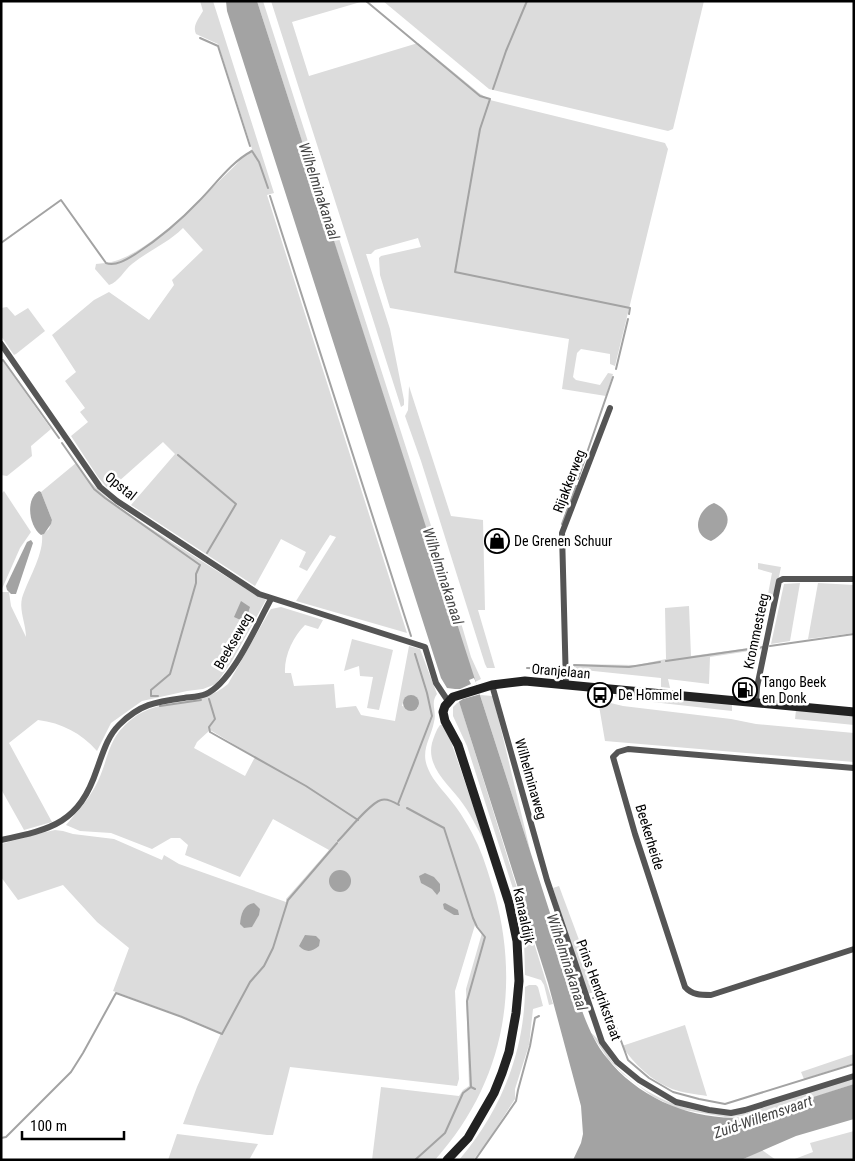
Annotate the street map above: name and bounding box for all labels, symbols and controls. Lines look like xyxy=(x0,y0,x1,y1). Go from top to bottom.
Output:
water label: Wilhelminakanaal xyxy=(295,140,343,242)
street label: Rijakkerweg xyxy=(550,447,588,515)
street label: Opstal xyxy=(102,469,140,503)
water label: Wilhelminakanaal xyxy=(419,525,467,627)
shop icon: De Grenen Schuur xyxy=(484,528,510,554)
place label: De Grenen Schuur xyxy=(514,533,612,549)
street label: Krommesteeg xyxy=(740,592,772,670)
street label: Beekseweg xyxy=(210,610,256,672)
street label: Oranjelaan xyxy=(531,660,591,682)
place label: Tango Beek en Donk xyxy=(762,674,827,706)
fuel station icon: Tango Beek en Donk xyxy=(732,677,758,703)
bus stop icon: De Hommel xyxy=(587,682,613,708)
place label: De Hommel xyxy=(618,687,682,703)
street label: Wilhelminaweg xyxy=(512,737,550,821)
street label: Beekerheide xyxy=(632,802,668,872)
street label: Kanaaldijk xyxy=(510,886,538,946)
water label: Wilhelminakanaal xyxy=(543,911,591,1013)
street label: Prins Hendrikstraat xyxy=(573,937,625,1043)
water label: Zuid-Willemsvaart xyxy=(710,1091,815,1143)
scale bar xyxy=(22,1108,125,1140)
text: 100 m xyxy=(30,1117,67,1135)

